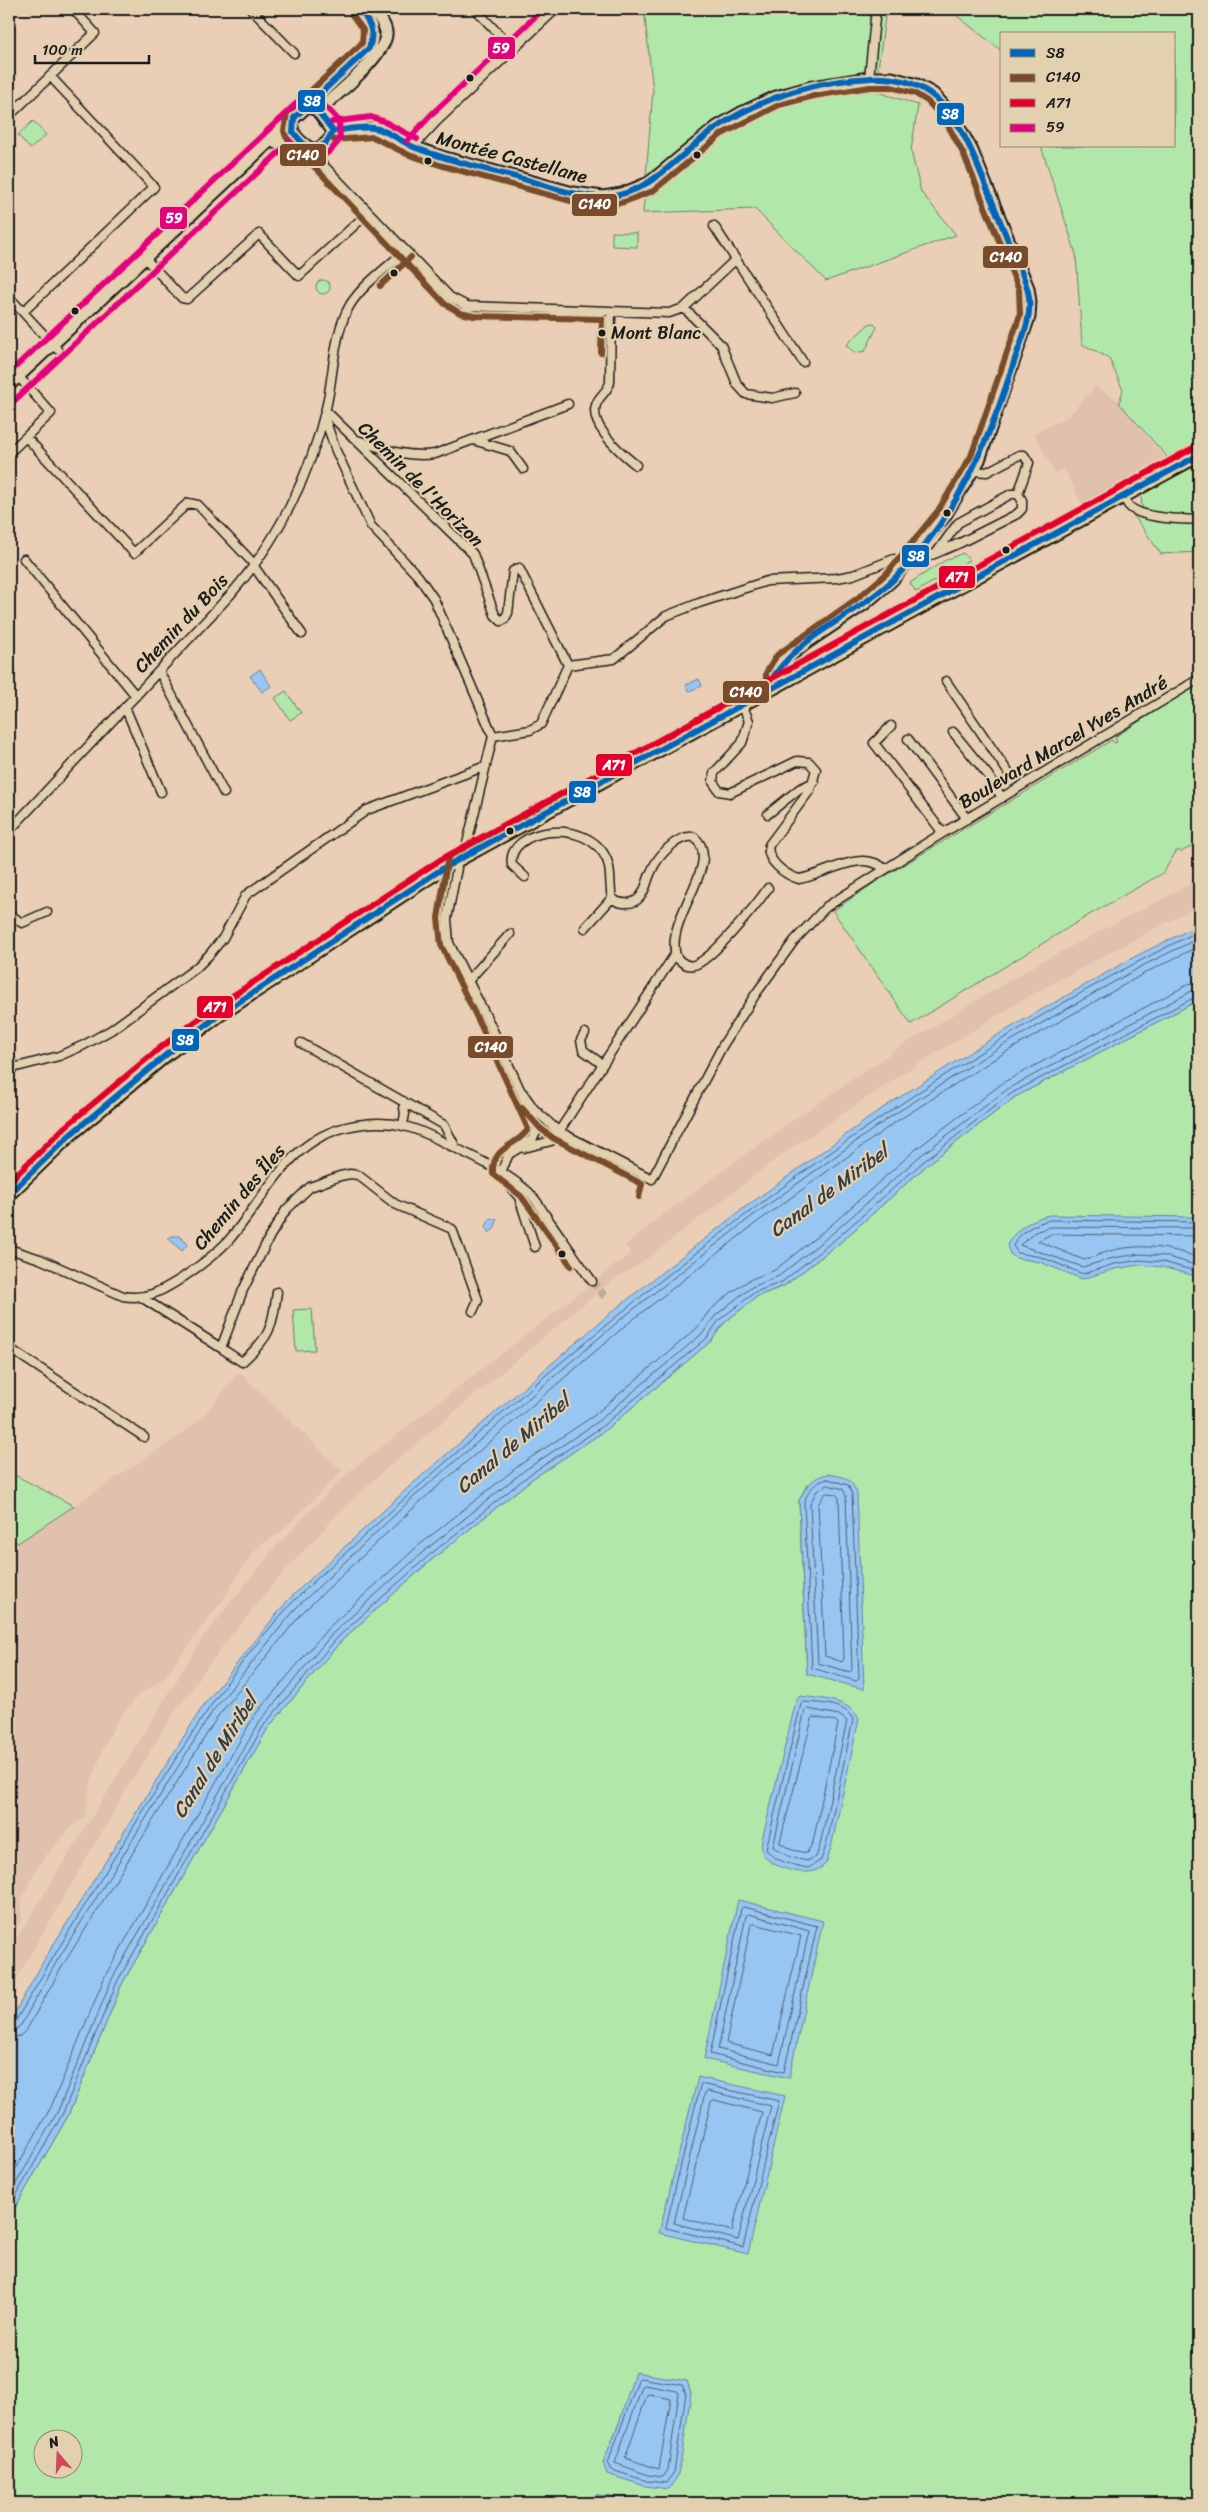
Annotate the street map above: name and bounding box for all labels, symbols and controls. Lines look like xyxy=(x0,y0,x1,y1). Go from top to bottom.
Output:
scale bar xyxy=(35,32,149,64)
legend xyxy=(1000,32,1176,148)
line badge: 59 xyxy=(487,36,516,60)
text: 59 xyxy=(492,36,510,61)
text: 100 m xyxy=(42,37,83,63)
text: S8 xyxy=(1046,40,1064,66)
text: C140 xyxy=(1046,64,1081,90)
unlabelled marker xyxy=(465,73,475,83)
line badge: S8 xyxy=(297,89,326,113)
text: S8 xyxy=(302,89,321,114)
text: A71 xyxy=(1045,90,1071,116)
line badge: S8 xyxy=(936,102,965,126)
text: S8 xyxy=(940,102,959,127)
text: 59 xyxy=(1046,114,1064,140)
street label: Montée Castellane xyxy=(433,121,591,193)
line badge: C140 xyxy=(279,143,327,167)
text: C140 xyxy=(286,143,319,168)
unlabelled marker xyxy=(692,150,702,160)
unlabelled marker xyxy=(423,156,433,166)
text: C140 xyxy=(578,192,611,217)
line badge: C140 xyxy=(571,193,618,217)
line badge: 59 xyxy=(159,206,188,230)
text: 59 xyxy=(165,206,183,231)
line badge: C140 xyxy=(982,245,1029,269)
text: C140 xyxy=(989,245,1022,270)
unlabelled marker xyxy=(389,268,399,278)
unlabelled marker xyxy=(70,306,80,316)
place label: Mont Blanc xyxy=(611,317,701,349)
marker: Mont Blanc xyxy=(597,328,607,338)
street label: Chemin de l'Horizon xyxy=(350,413,492,555)
unlabelled marker xyxy=(942,508,952,518)
line badge: S8 xyxy=(901,544,930,568)
text: S8 xyxy=(906,544,925,569)
unlabelled marker xyxy=(1001,545,1011,555)
street label: Chemin du Bois xyxy=(125,565,237,681)
line badge: A71 xyxy=(938,565,976,589)
text: A71 xyxy=(944,565,969,590)
street label: Boulevard Marcel Yves André xyxy=(952,666,1174,818)
line badge: C140 xyxy=(722,680,770,704)
text: C140 xyxy=(729,680,762,705)
line badge: A71 xyxy=(595,753,633,777)
text: A71 xyxy=(601,753,626,778)
line badge: S8 xyxy=(568,780,597,804)
text: S8 xyxy=(572,780,591,805)
unlabelled marker xyxy=(505,826,515,836)
line badge: A71 xyxy=(196,995,234,1019)
text: A71 xyxy=(202,995,227,1020)
line badge: S8 xyxy=(171,1028,200,1052)
text: S8 xyxy=(175,1028,194,1053)
line badge: C140 xyxy=(467,1035,514,1059)
text: C140 xyxy=(474,1035,507,1060)
water label: Canal de Miribel xyxy=(762,1133,900,1247)
street label: Chemin des Îles xyxy=(184,1136,294,1258)
unlabelled marker xyxy=(557,1249,567,1259)
water label: Canal de Miribel xyxy=(448,1382,582,1503)
water label: Canal de Miribel xyxy=(163,1683,270,1825)
text: N xyxy=(44,2429,63,2456)
north arrow xyxy=(32,2430,82,2480)

